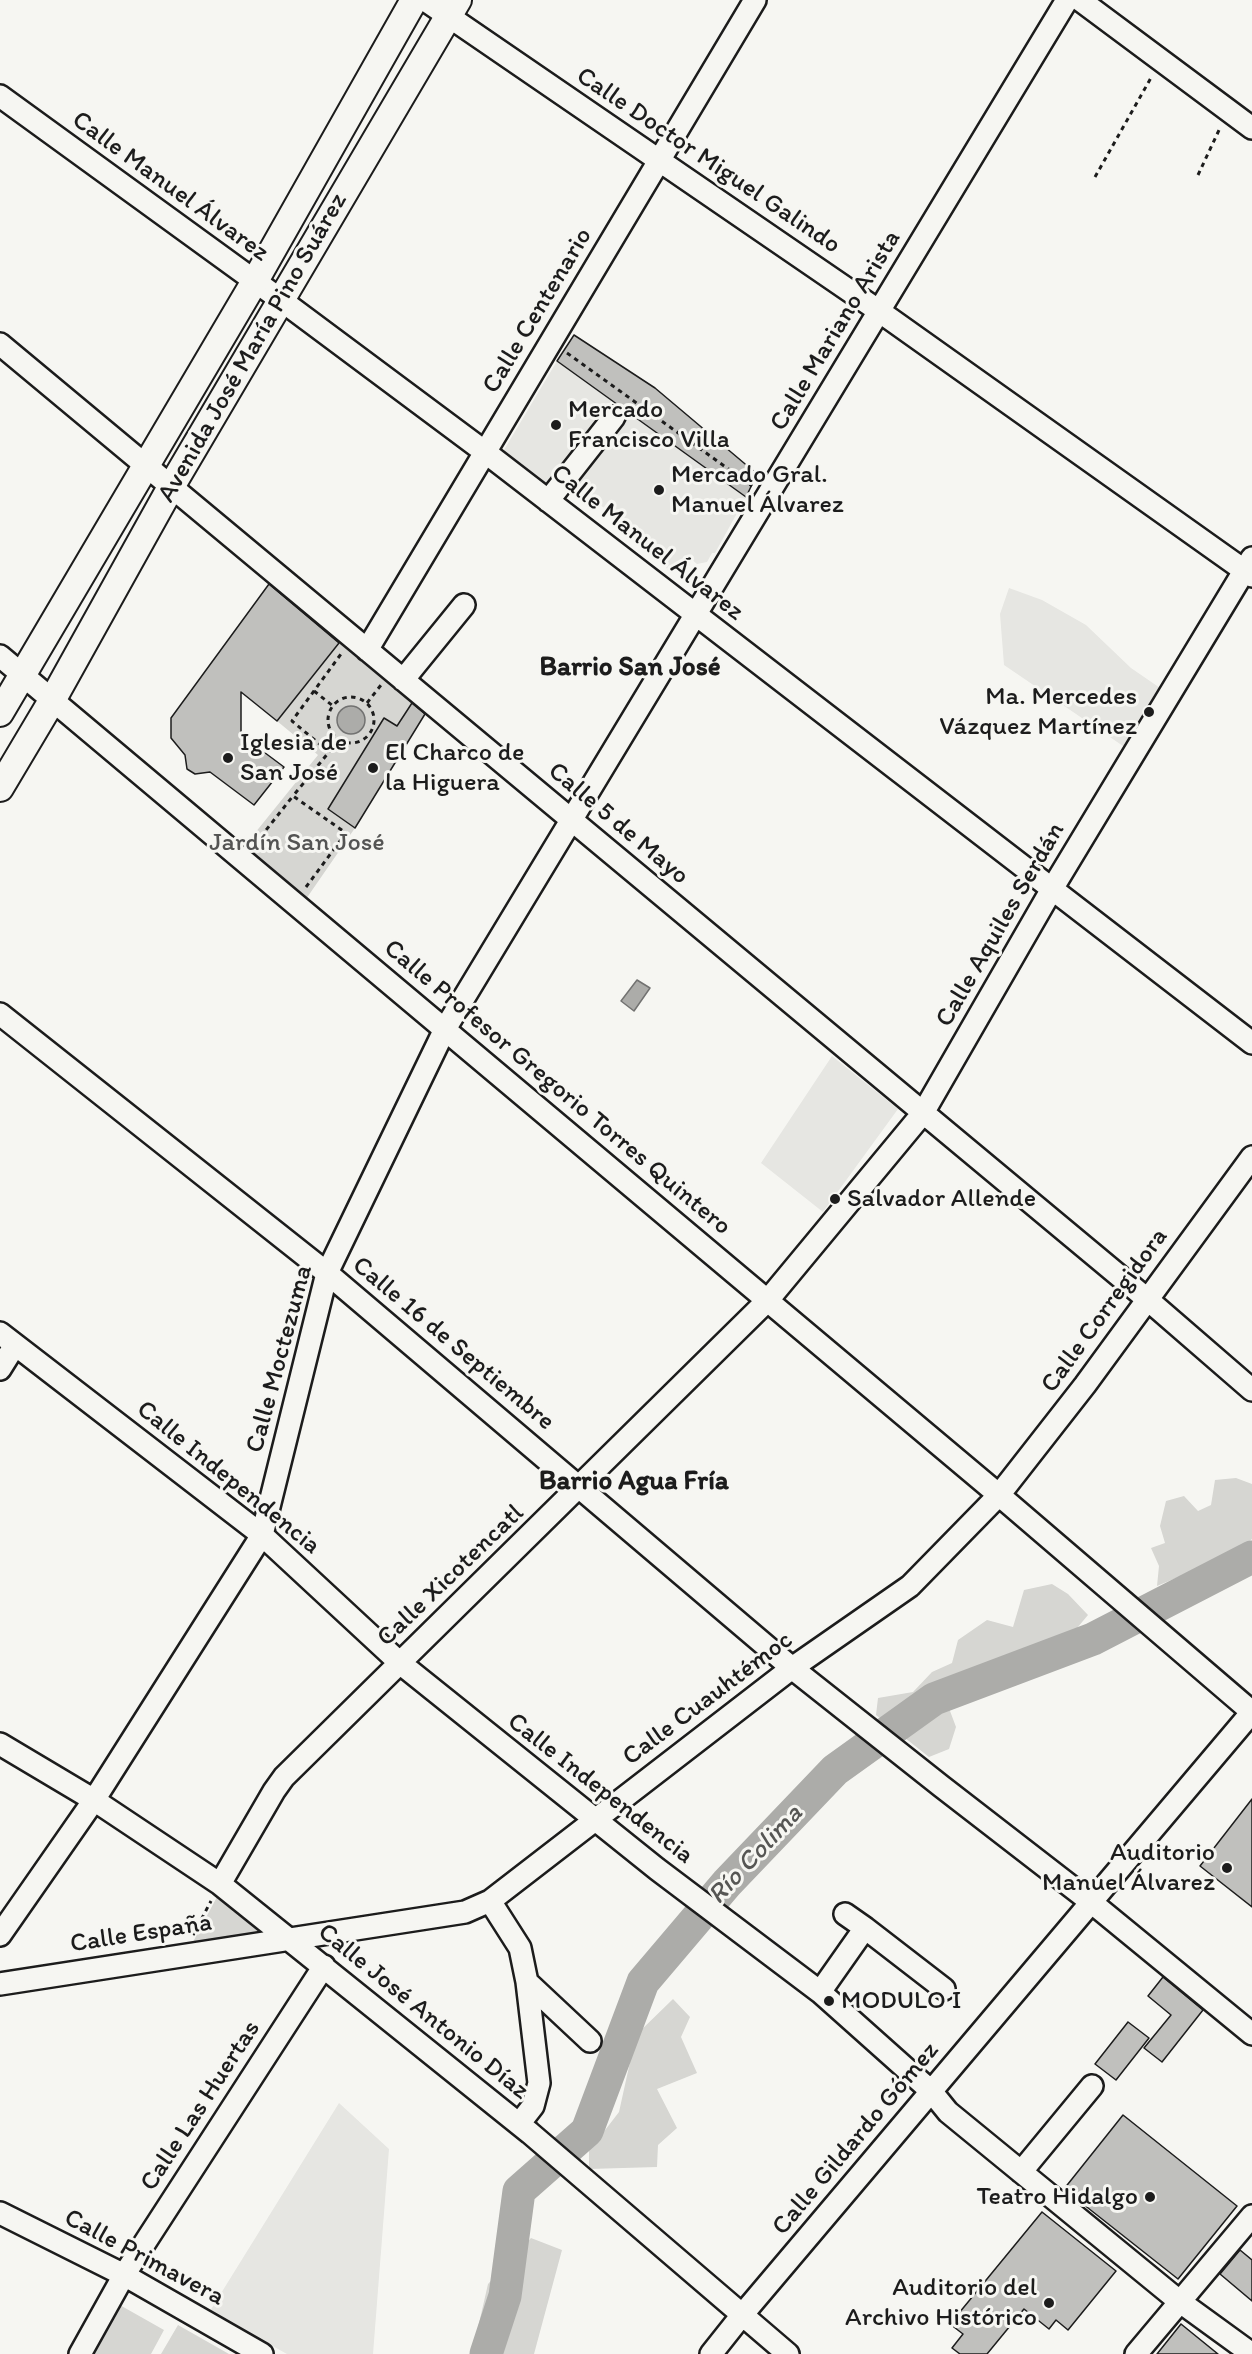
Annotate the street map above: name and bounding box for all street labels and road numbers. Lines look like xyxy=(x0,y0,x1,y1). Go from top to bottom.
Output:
street label: Calle Doctor Miguel Galindo xyxy=(570,61,846,261)
street label: Calle Manuel Álvarez xyxy=(65,105,275,269)
street label: Avenida José María Pino Suárez xyxy=(152,188,354,508)
street label: Calle Centenario xyxy=(476,223,600,399)
street label: Calle Mariano Arista xyxy=(764,225,908,437)
street label: Calle Manuel Álvarez xyxy=(544,458,750,628)
street label: Calle 5 de Mayo xyxy=(541,756,695,892)
street label: Calle Aquiles Serdán xyxy=(930,817,1072,1033)
street label: Calle Profesor Gregorio Torres Quintero xyxy=(377,933,737,1243)
street label: Calle Corregidora xyxy=(1035,1223,1175,1399)
street label: Calle 16 de Septiembre xyxy=(345,1250,561,1438)
street label: Calle Moctezuma xyxy=(240,1262,320,1456)
street label: Calle Independencia xyxy=(130,1394,326,1562)
street label: Calle Xicotencatl xyxy=(371,1498,531,1654)
street label: Calle Cuauhtémoc xyxy=(617,1625,799,1773)
street label: Calle Independencia xyxy=(501,1707,699,1871)
street label: Calle España xyxy=(68,1907,214,1961)
street label: Calle José Antonio Díaz xyxy=(311,1917,535,2107)
street label: Calle Las Huertas xyxy=(134,2015,268,2197)
street label: Calle Gildardo Gómez xyxy=(766,2036,946,2242)
street label: Calle Primavera xyxy=(58,2203,230,2313)

